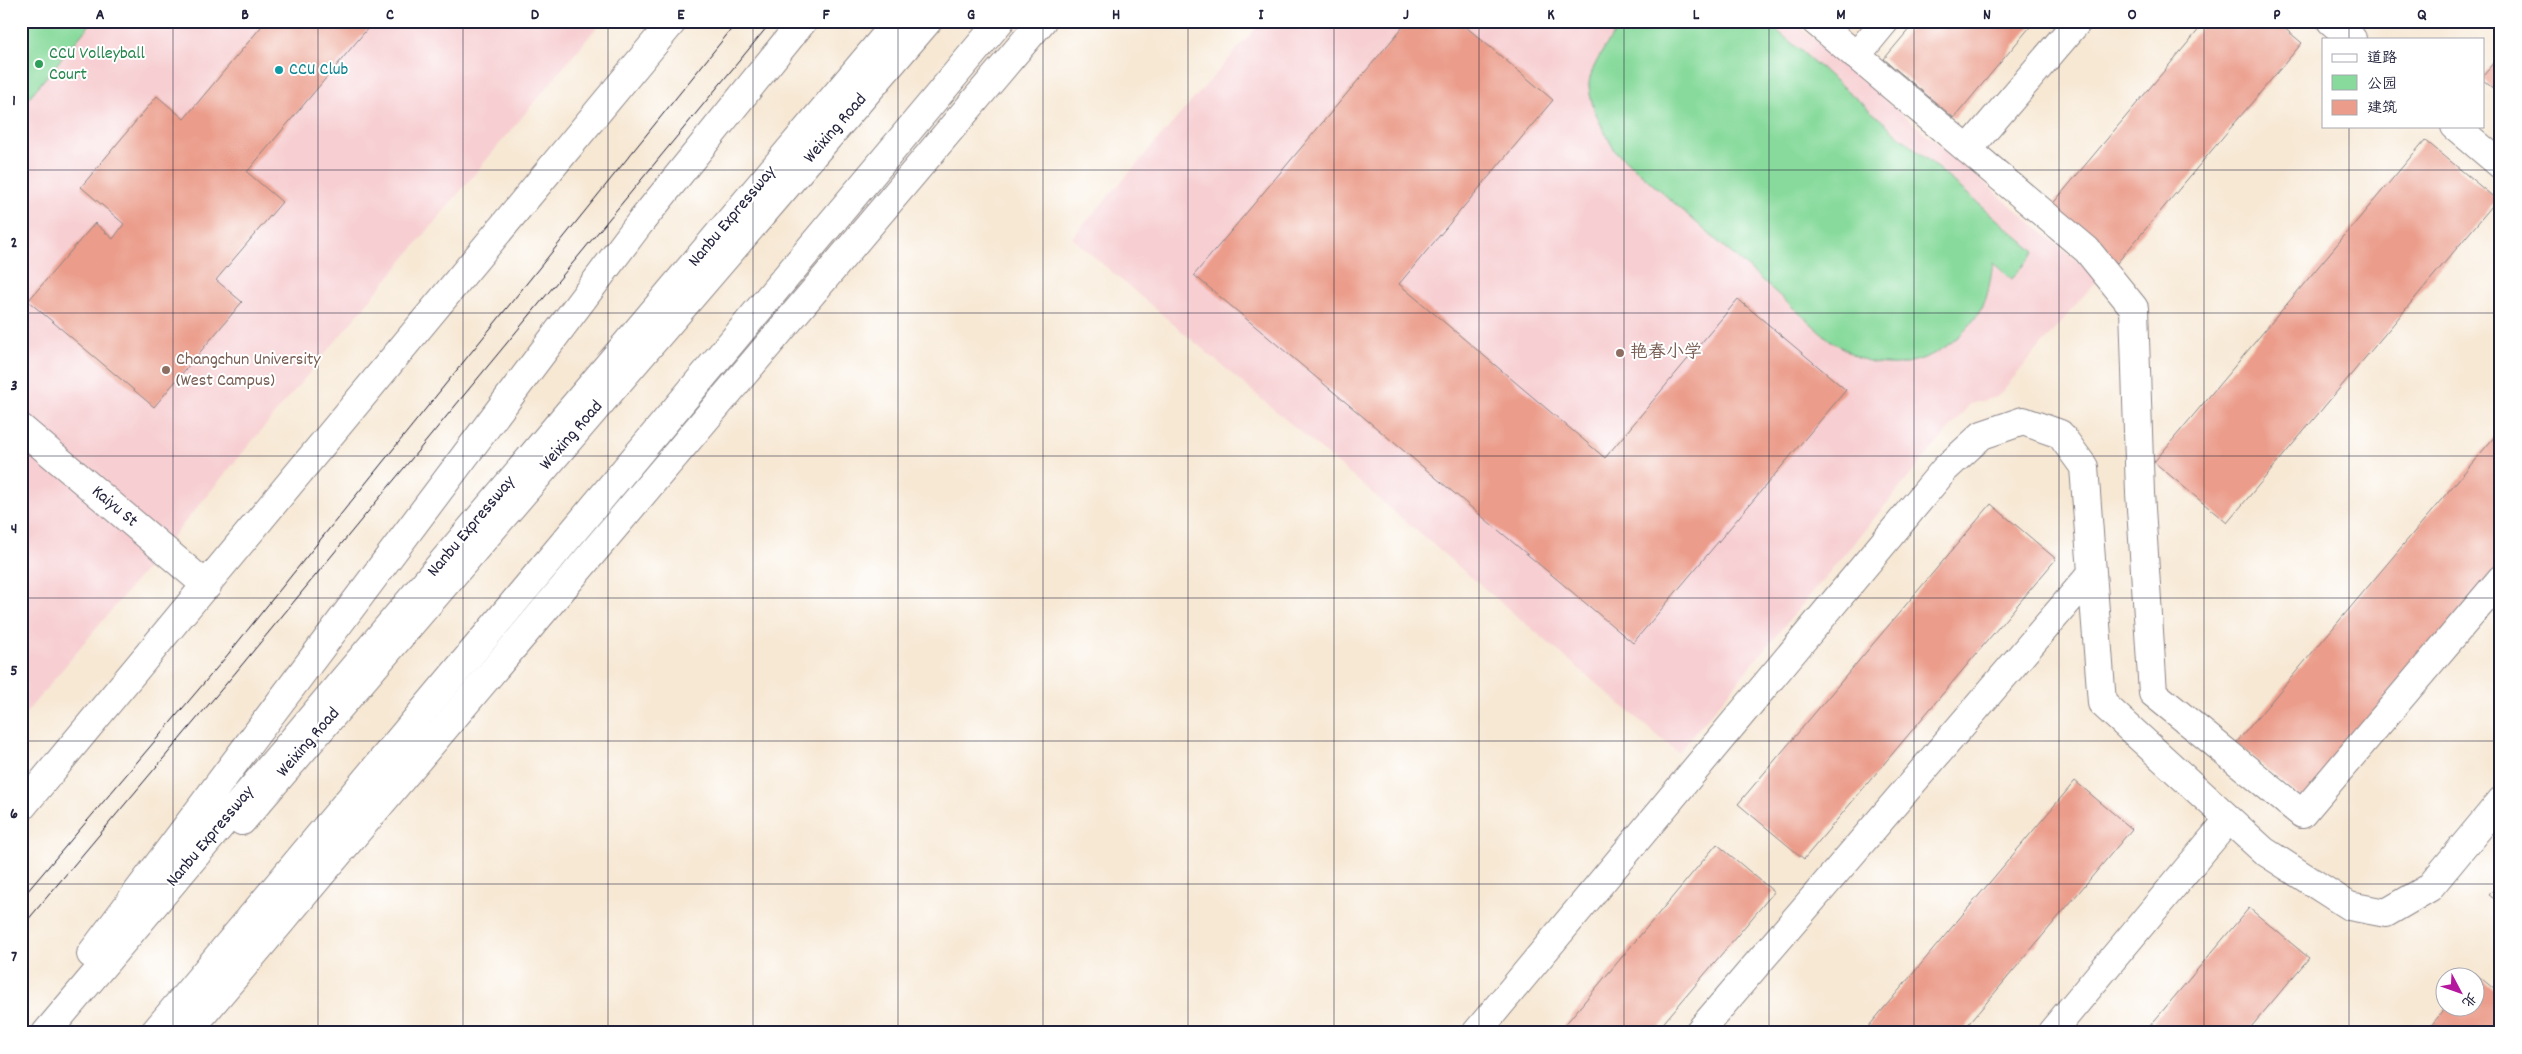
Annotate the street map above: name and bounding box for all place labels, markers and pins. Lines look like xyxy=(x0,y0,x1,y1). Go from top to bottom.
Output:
place label: CCU Volleyball Court xyxy=(49,42,146,88)
marker: CCU Volleyball Court xyxy=(33,58,45,70)
place label: CCU Club xyxy=(289,58,349,83)
marker: CCU Club xyxy=(273,64,285,76)
place label: 艳春小学 xyxy=(1630,341,1702,366)
marker: 艳春小学 xyxy=(1614,347,1626,359)
place label: Changchun University (West Campus) xyxy=(176,348,321,394)
marker: Changchun University (West Campus) xyxy=(160,364,172,376)

